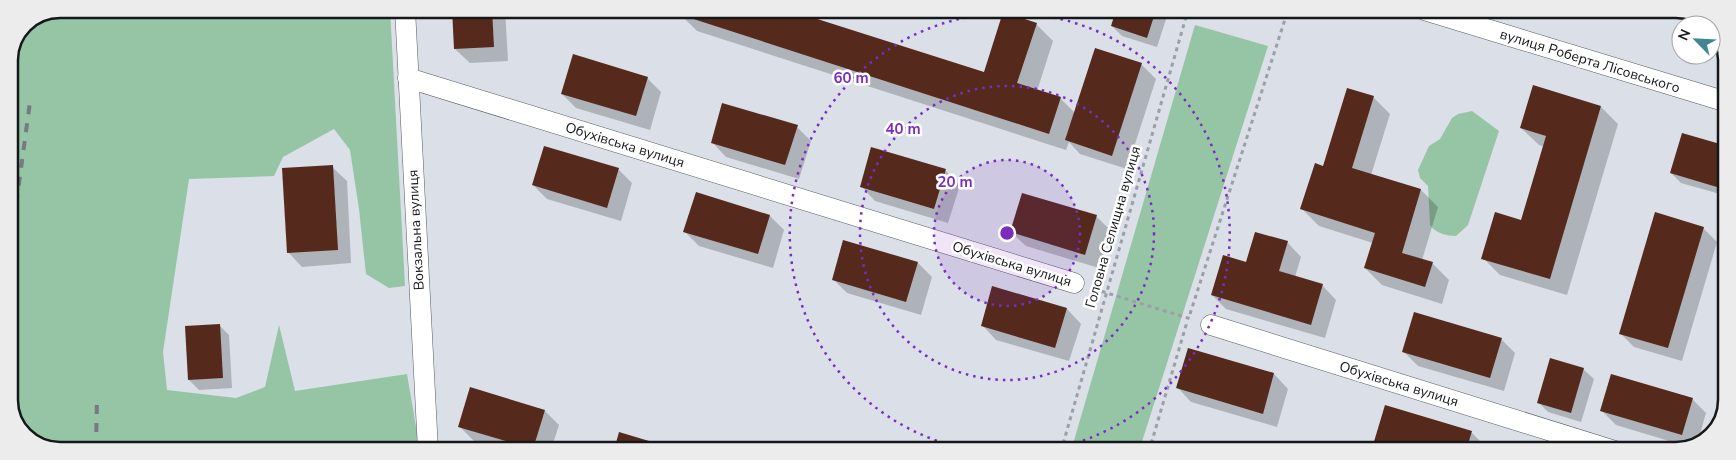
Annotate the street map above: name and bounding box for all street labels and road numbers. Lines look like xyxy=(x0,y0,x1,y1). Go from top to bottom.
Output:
street label: вулиця Роберта Лісовського xyxy=(1498,25,1682,98)
street label: Обухівська вулиця xyxy=(563,118,687,172)
street label: Головна Селищна вулиця xyxy=(1081,144,1145,310)
street label: Вокзальна вулиця xyxy=(403,169,429,291)
street label: Обухівська вулиця xyxy=(950,237,1074,291)
street label: Обухівська вулиця xyxy=(1337,357,1461,411)

